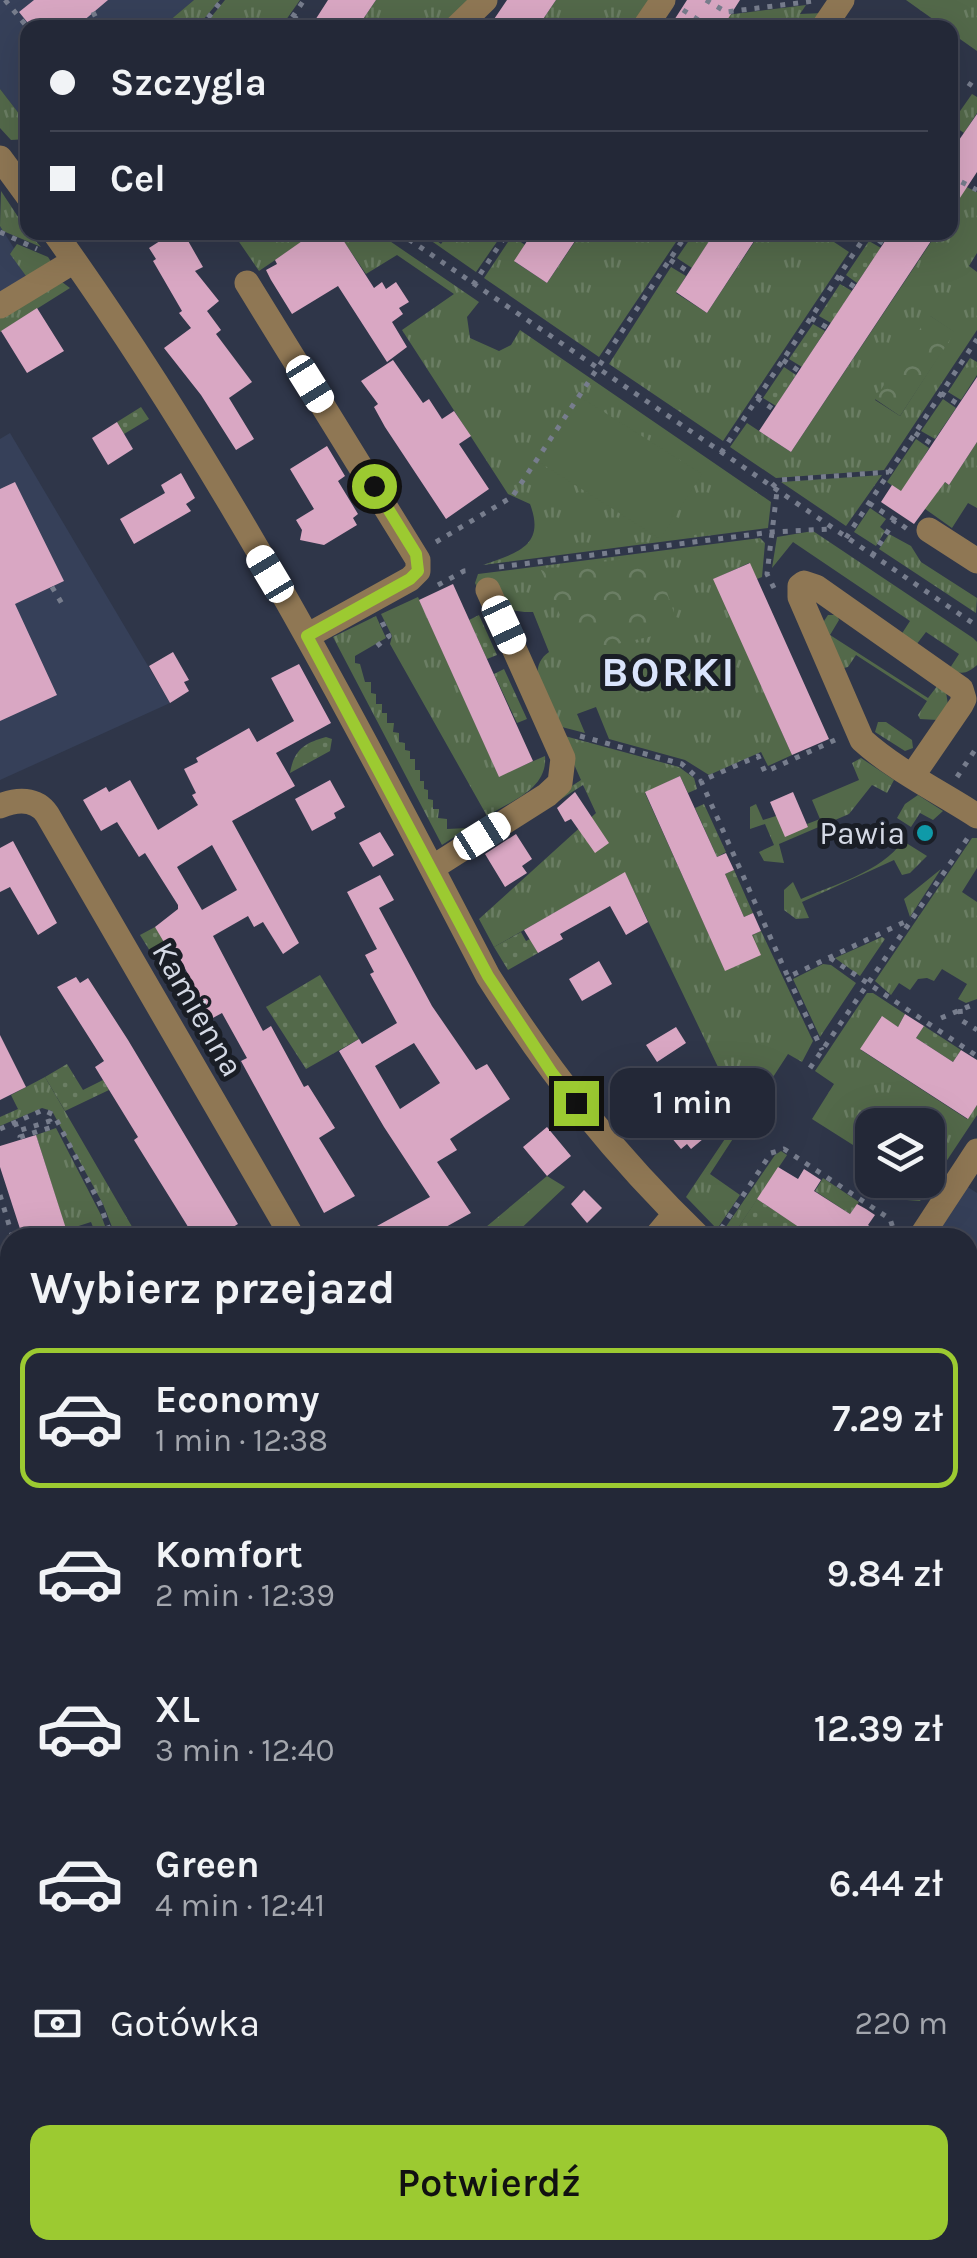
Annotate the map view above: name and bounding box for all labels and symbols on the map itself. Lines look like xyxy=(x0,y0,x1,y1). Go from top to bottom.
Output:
car xyxy=(281,351,339,417)
route start xyxy=(352,464,397,509)
car xyxy=(242,541,298,607)
car xyxy=(478,591,530,659)
district label: BORKI xyxy=(601,647,737,697)
car xyxy=(449,807,515,865)
place label: Pawia xyxy=(819,815,905,852)
marker: Pawia xyxy=(914,822,936,844)
street label: Kamienna xyxy=(144,935,251,1083)
callout: 1 min xyxy=(611,1068,776,1138)
route end xyxy=(554,1081,599,1126)

